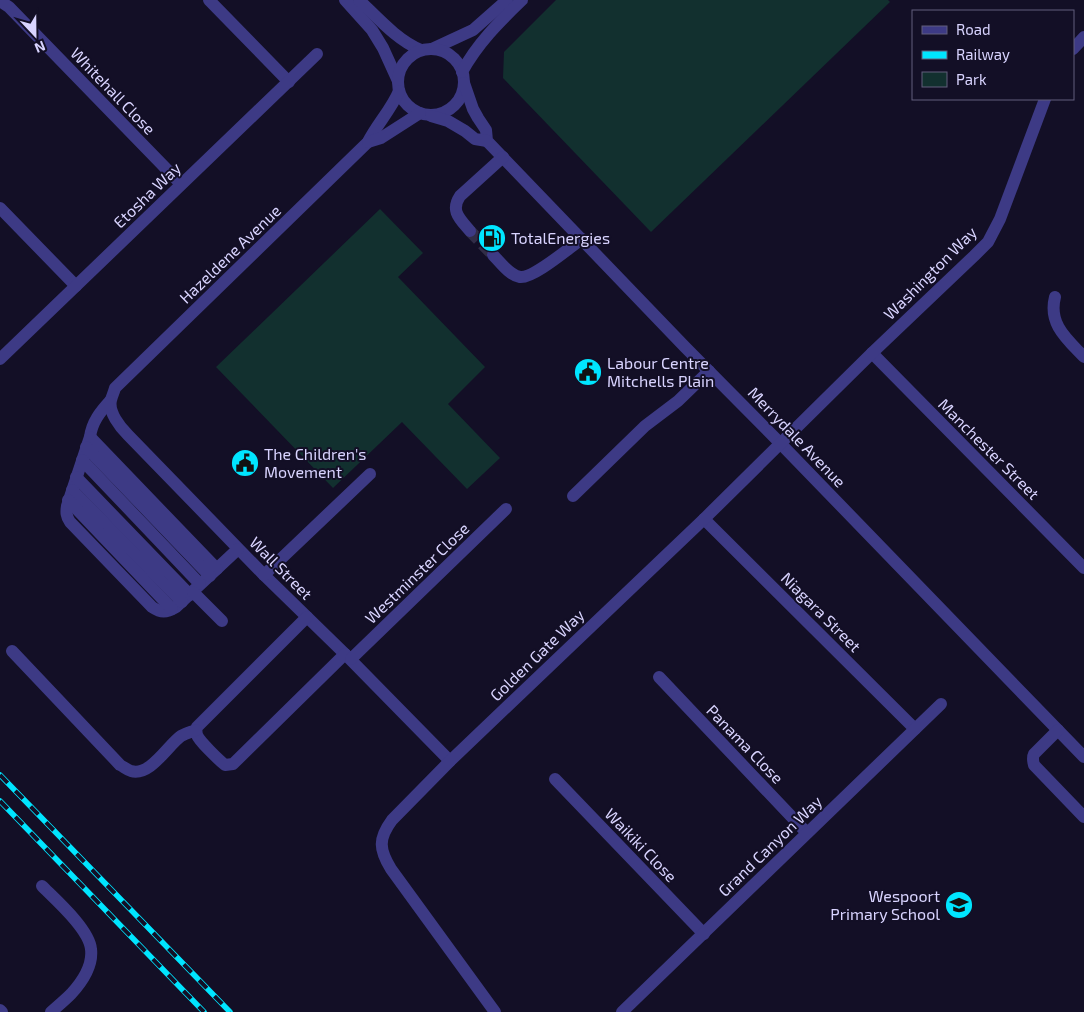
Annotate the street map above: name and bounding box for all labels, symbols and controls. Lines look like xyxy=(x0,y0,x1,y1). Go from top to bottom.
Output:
north arrow xyxy=(10,10,60,60)
legend xyxy=(912,10,1074,100)
text: Road xyxy=(956,20,991,38)
text: N xyxy=(32,38,48,57)
street label: Whitehall Close xyxy=(67,43,160,138)
text: Railway xyxy=(956,45,1010,63)
text: Park xyxy=(956,70,987,88)
street label: Etosha Way xyxy=(109,158,185,231)
street label: Hazeldene Avenue xyxy=(175,200,284,307)
street label: Washington Way xyxy=(879,222,980,323)
fuel station icon: TotalEnergies xyxy=(477,223,507,253)
place label: TotalEnergies xyxy=(511,228,610,247)
place label: Labour Centre Mitchells Plain xyxy=(607,353,714,390)
public building icon: Labour Centre Mitchells Plain xyxy=(573,357,603,387)
street label: Merrydale Avenue xyxy=(745,383,850,491)
street label: Manchester Street xyxy=(935,394,1044,503)
place label: The Children's Movement xyxy=(264,444,366,481)
public building icon: The Children's Movement xyxy=(230,448,260,478)
street label: Westminster Close xyxy=(361,518,473,627)
street label: Wall Street xyxy=(246,532,317,603)
street label: Niagara Street xyxy=(778,568,865,655)
street label: Golden Gate Way xyxy=(486,605,588,704)
street label: Panama Close xyxy=(703,700,788,787)
street label: Grand Canyon Way xyxy=(714,791,826,900)
street label: Waikiki Close xyxy=(601,804,681,885)
place label: Wespoort Primary School xyxy=(830,886,940,923)
school or university icon: Wespoort Primary School xyxy=(944,890,974,920)

